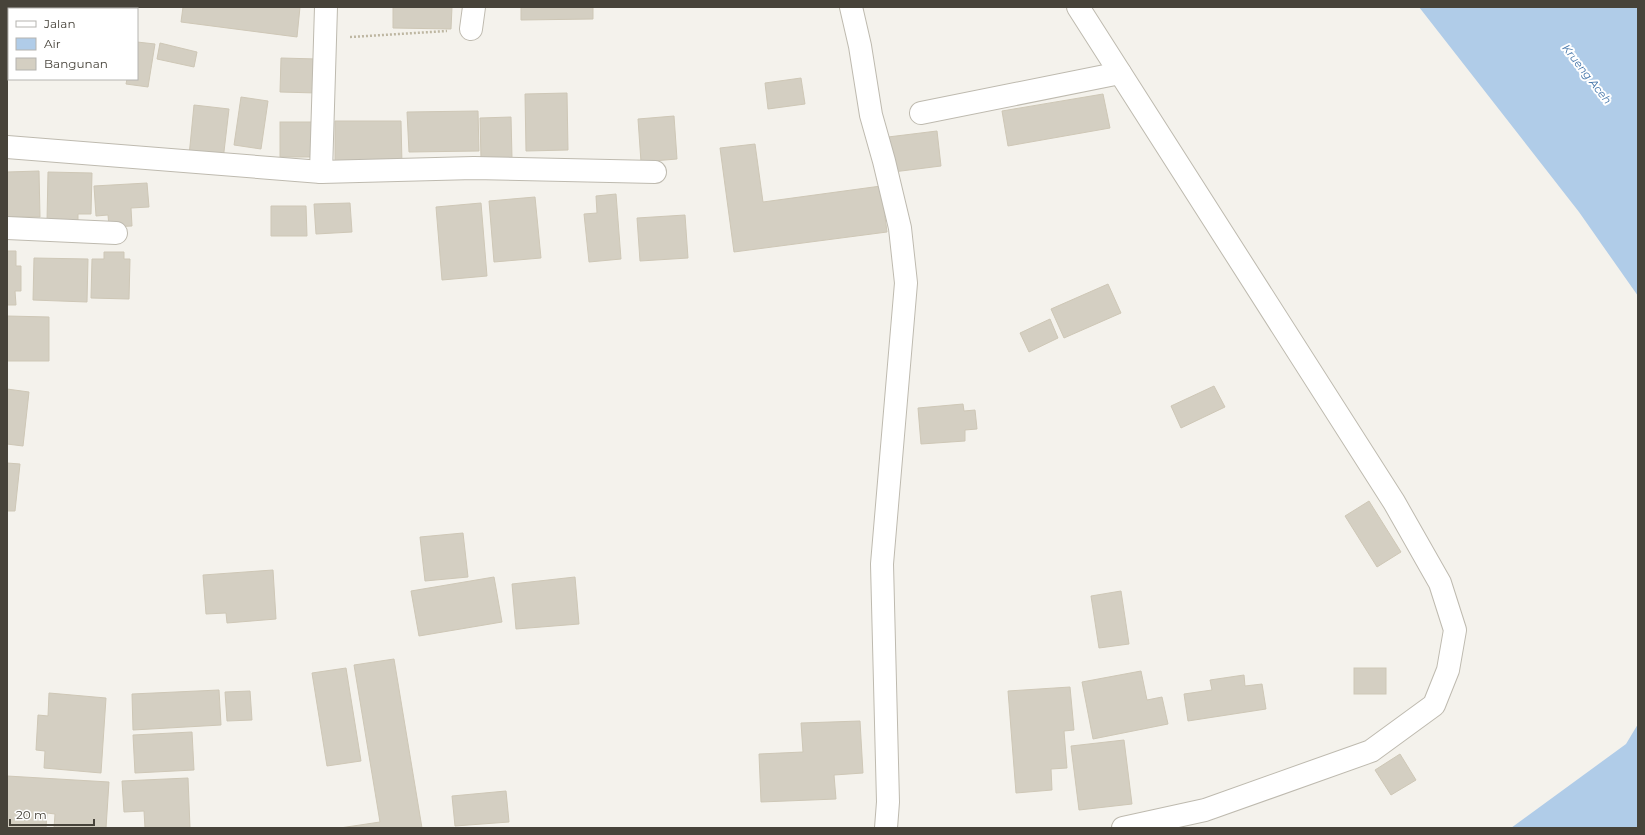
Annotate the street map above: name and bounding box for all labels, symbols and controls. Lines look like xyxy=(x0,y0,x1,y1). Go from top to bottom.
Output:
legend xyxy=(8,8,138,80)
text: Jalan xyxy=(43,16,76,31)
text: Air xyxy=(44,36,61,51)
water label: Krueng Aceh xyxy=(1559,41,1615,107)
text: Bangunan xyxy=(44,56,108,71)
scale bar xyxy=(10,801,94,827)
text: 20 m xyxy=(16,807,47,822)

